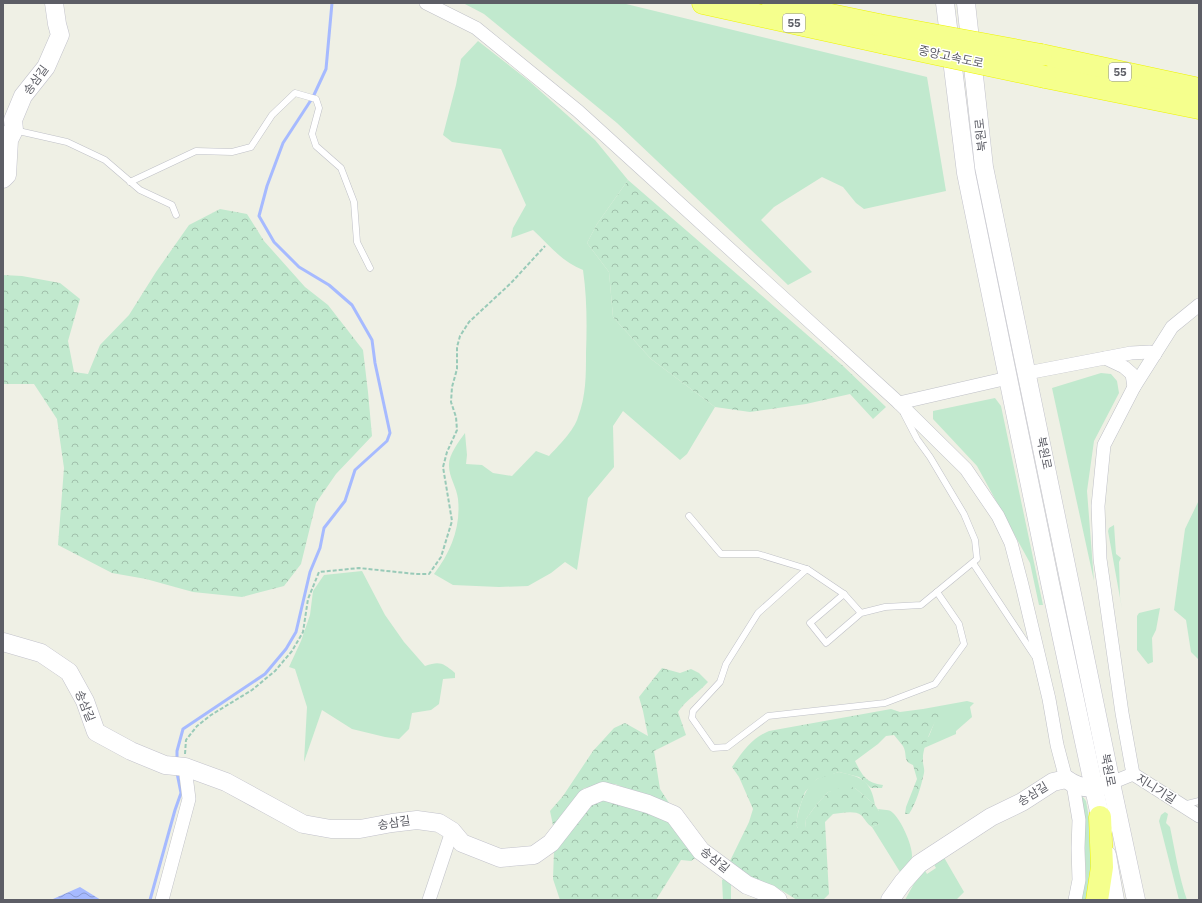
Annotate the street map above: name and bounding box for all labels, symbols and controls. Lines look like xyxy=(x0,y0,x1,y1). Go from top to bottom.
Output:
road number: 55 xyxy=(783,14,805,32)
street label: 중앙고속도로 xyxy=(917,42,985,71)
street label: 송삼길 xyxy=(20,62,51,98)
road number: 55 xyxy=(1109,63,1131,81)
street label: 북원로 xyxy=(971,118,990,152)
street label: 북원로 xyxy=(1034,435,1055,471)
street label: 송삼길 xyxy=(72,688,99,724)
street label: 북원로 xyxy=(1098,752,1119,788)
street label: 지니기길 xyxy=(1134,771,1179,807)
street label: 송삼길 xyxy=(1015,778,1051,809)
street label: 송삼길 xyxy=(376,813,411,833)
street label: 송삼길 xyxy=(698,843,733,876)

